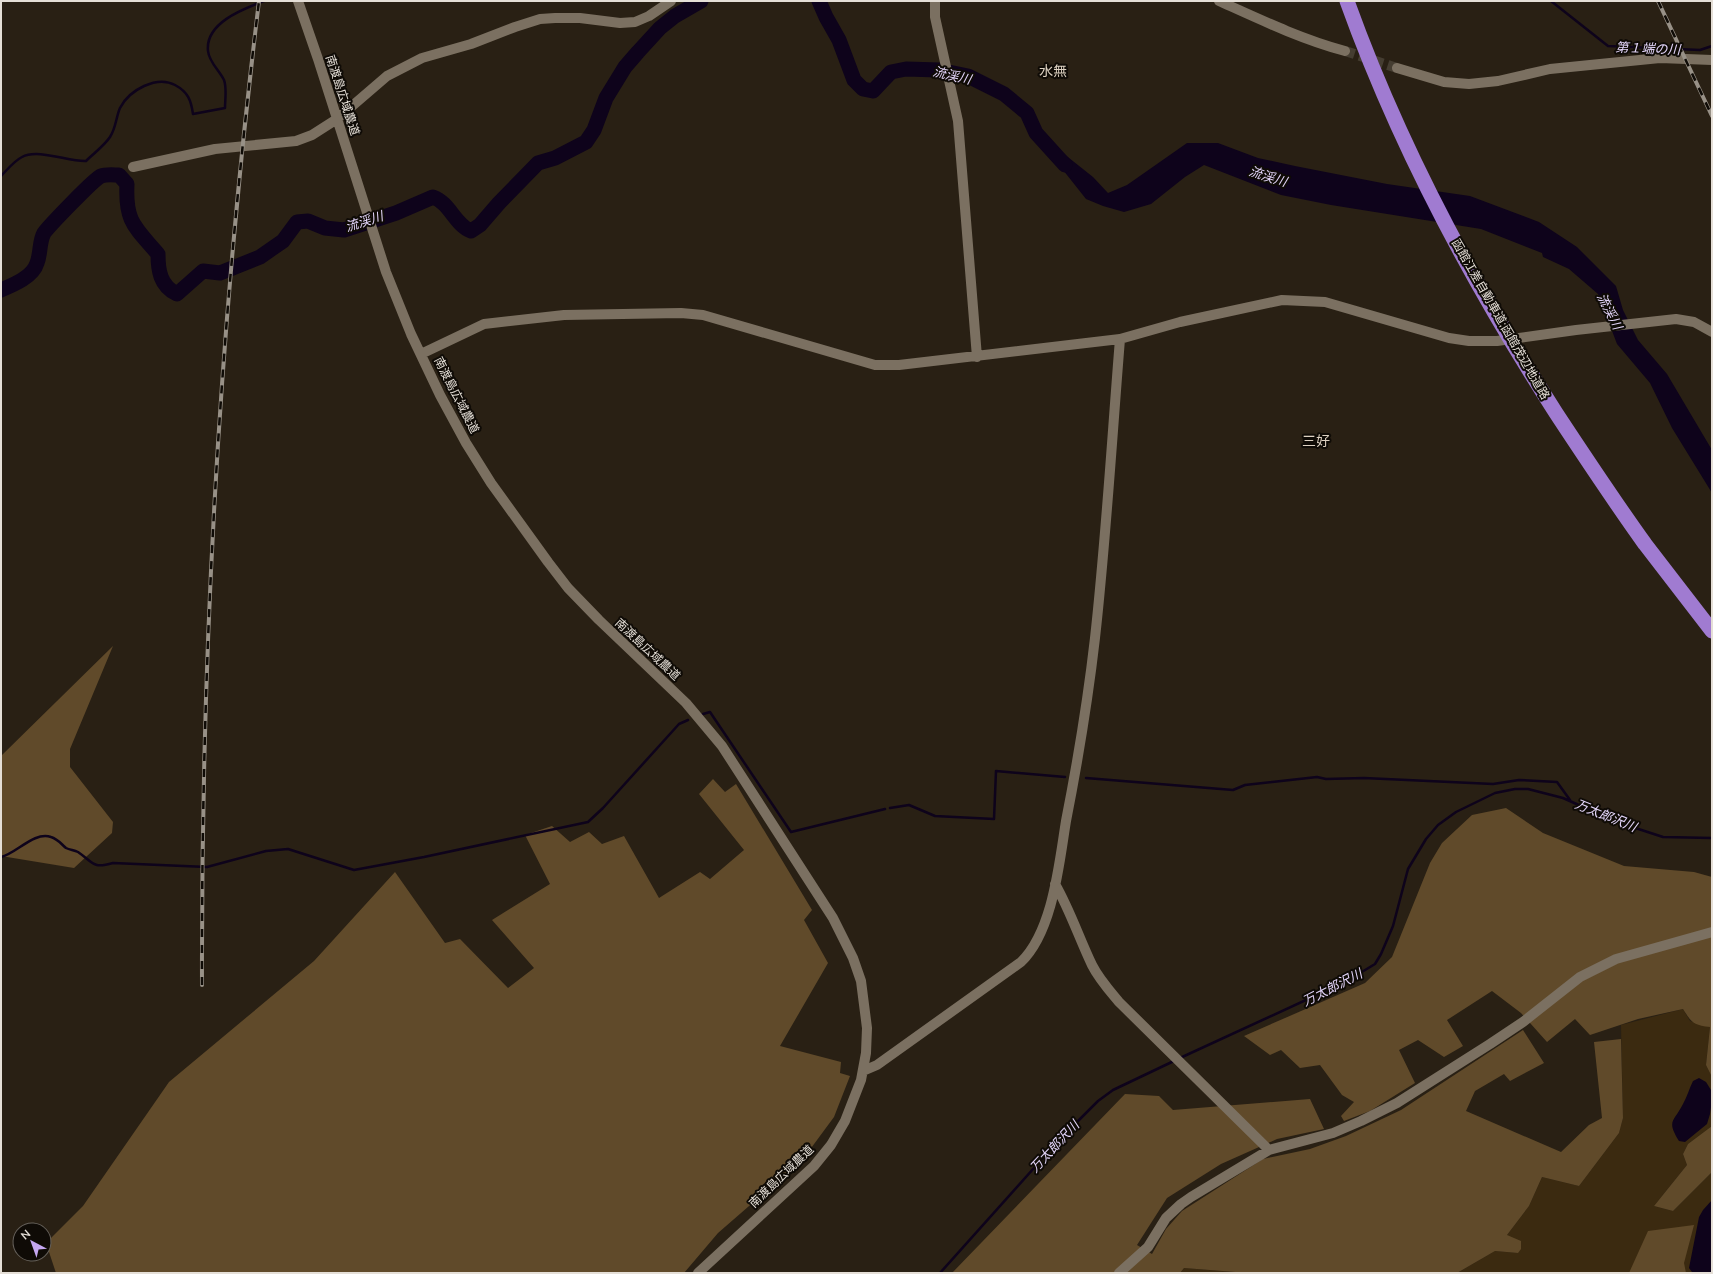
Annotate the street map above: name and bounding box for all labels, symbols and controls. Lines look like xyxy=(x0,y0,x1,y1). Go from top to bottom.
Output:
water label: 第１端の川 xyxy=(1615,39,1683,57)
street label: 南渡島広域農道 xyxy=(323,53,363,137)
district label: 水無 xyxy=(1039,62,1067,80)
water label: 流渓川 xyxy=(931,63,975,88)
water label: 流渓川 xyxy=(1247,163,1291,190)
water label: 流渓川 xyxy=(343,207,387,235)
street label: 函館江差自動車道;函館茂辺地道路 xyxy=(1449,236,1553,402)
water label: 流渓川 xyxy=(1594,290,1627,334)
street label: 南渡島広域農道 xyxy=(431,354,483,436)
district label: 三好 xyxy=(1302,432,1330,450)
street label: 南渡島広域農道 xyxy=(612,615,684,683)
water label: 万太郎沢川 xyxy=(1573,795,1641,835)
water label: 万太郎沢川 xyxy=(1299,964,1366,1009)
water label: 万太郎沢川 xyxy=(1026,1115,1083,1175)
street label: 南渡島広域農道 xyxy=(746,1141,816,1211)
north arrow xyxy=(12,1222,52,1262)
text: N xyxy=(18,1226,33,1242)

